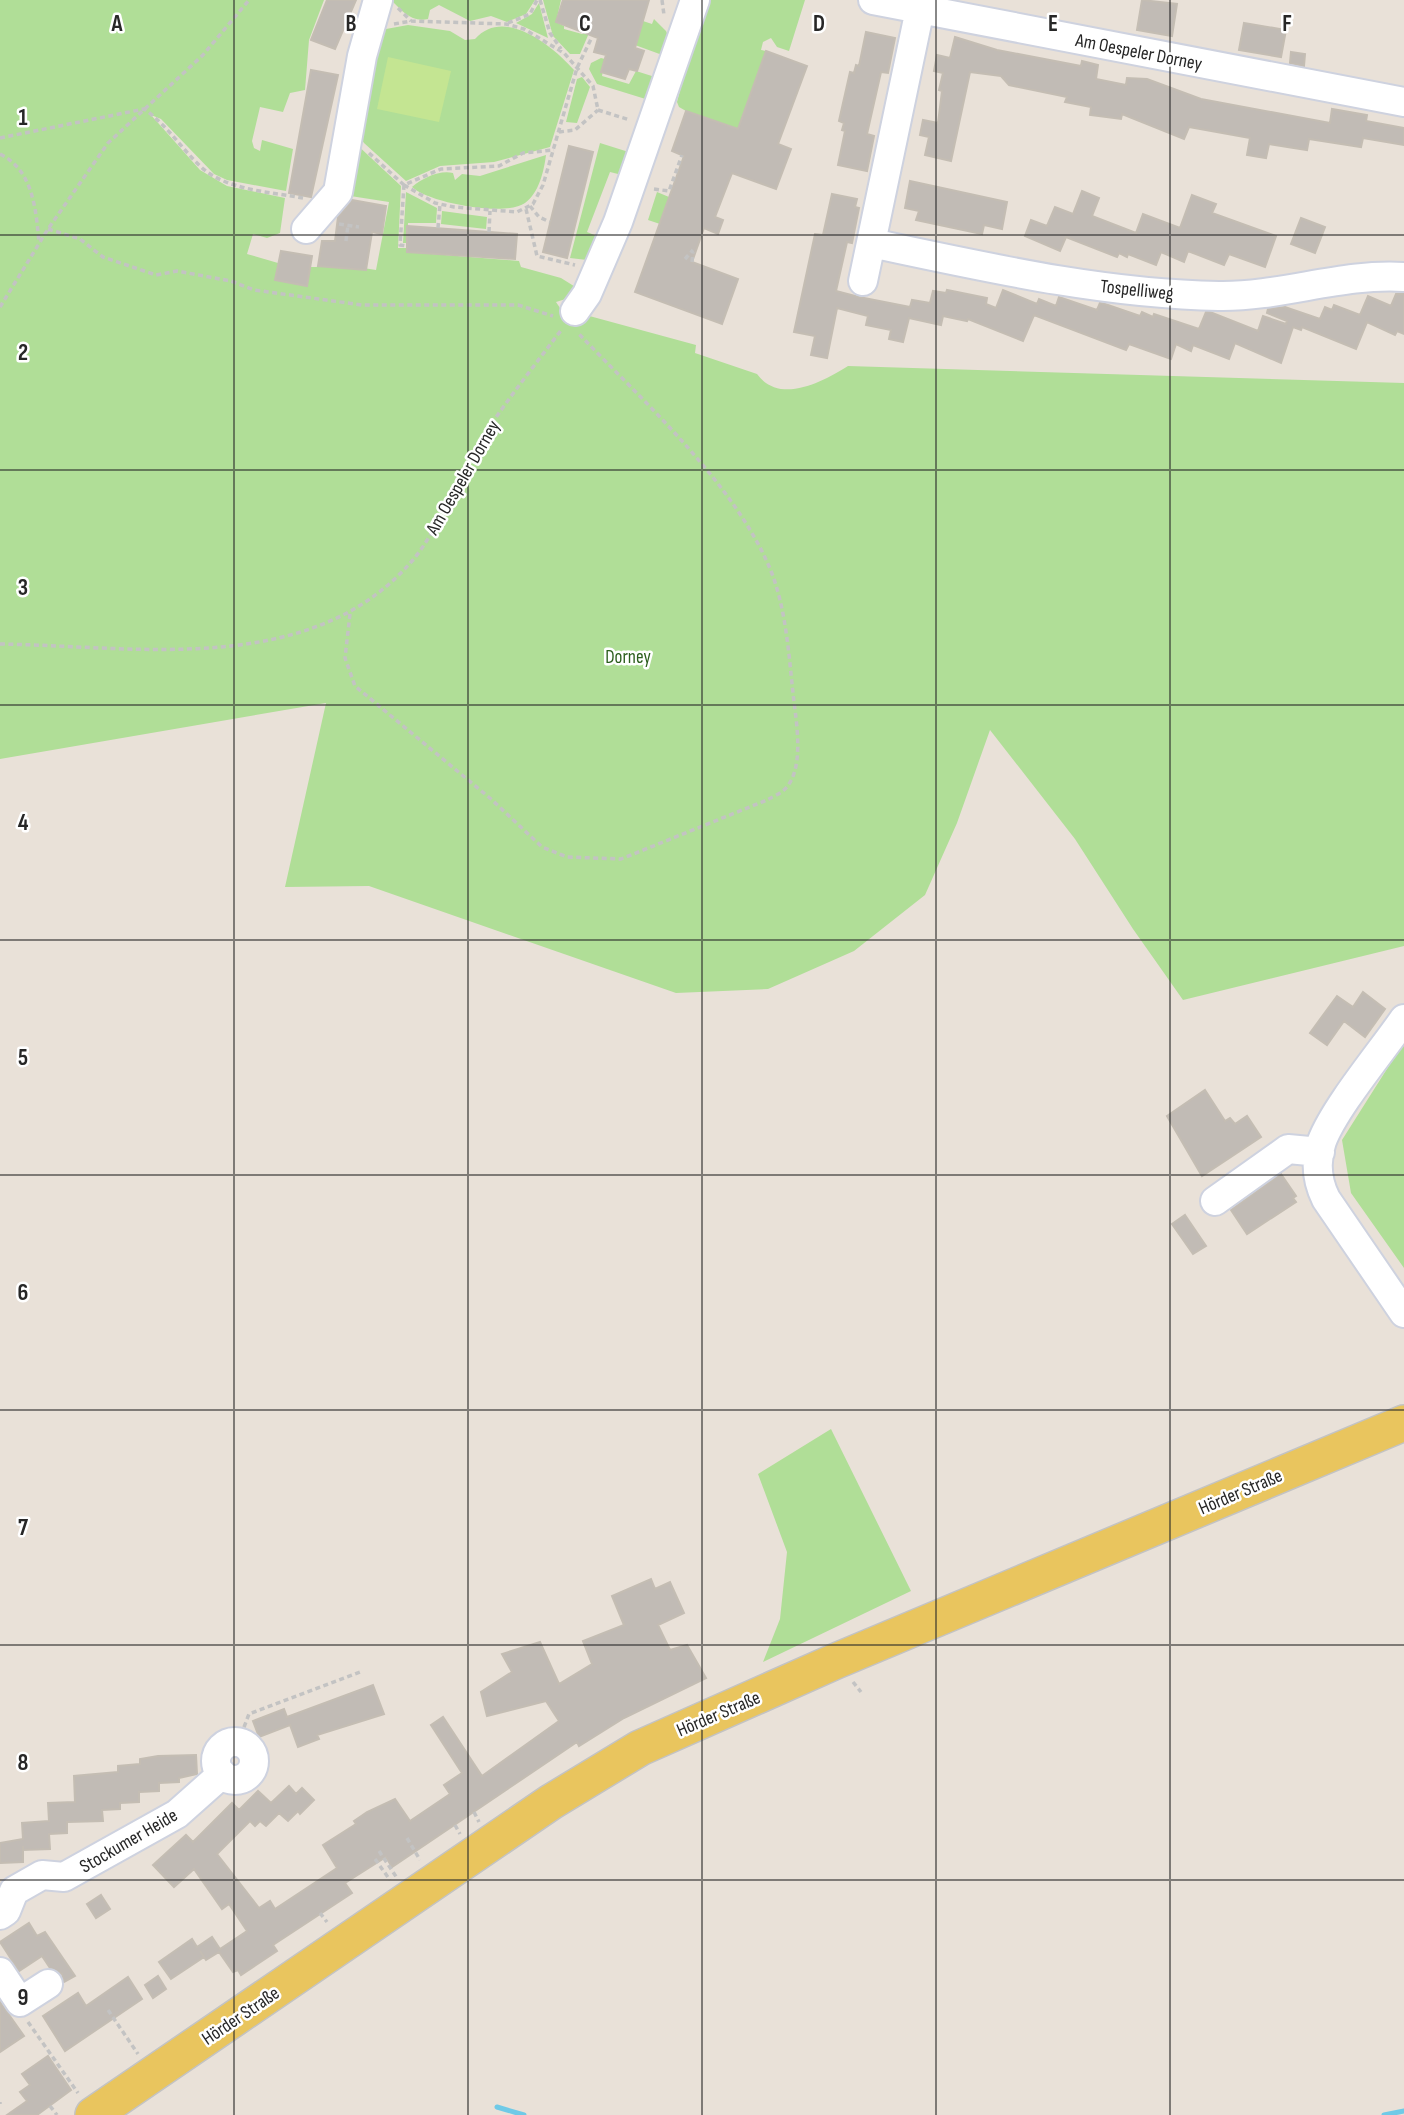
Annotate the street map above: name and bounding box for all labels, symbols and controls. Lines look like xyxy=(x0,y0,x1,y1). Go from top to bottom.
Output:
text: A xyxy=(111,10,124,38)
text: B xyxy=(346,10,357,38)
text: C xyxy=(579,10,591,38)
text: D xyxy=(813,10,825,38)
text: E xyxy=(1048,10,1058,38)
text: F xyxy=(1282,10,1292,38)
street label: Am Oespeler Dorney xyxy=(1073,29,1205,76)
text: 1 xyxy=(18,104,28,132)
street label: Tospelliweg xyxy=(1099,275,1175,306)
text: 2 xyxy=(18,339,28,367)
street label: Am Oespeler Dorney xyxy=(421,416,506,540)
text: 3 xyxy=(18,574,28,602)
park label: Dorney xyxy=(605,646,651,669)
text: 4 xyxy=(18,809,29,837)
text: 5 xyxy=(18,1044,28,1072)
text: 6 xyxy=(18,1279,28,1307)
street label: Hörder Straße xyxy=(1195,1464,1286,1520)
text: 7 xyxy=(18,1514,28,1542)
street label: Hörder Straße xyxy=(673,1686,764,1742)
text: 8 xyxy=(18,1749,29,1777)
street label: Stockumer Heide xyxy=(76,1804,182,1879)
street label: Hörder Straße xyxy=(198,1982,284,2051)
text: 9 xyxy=(18,1984,28,2012)

